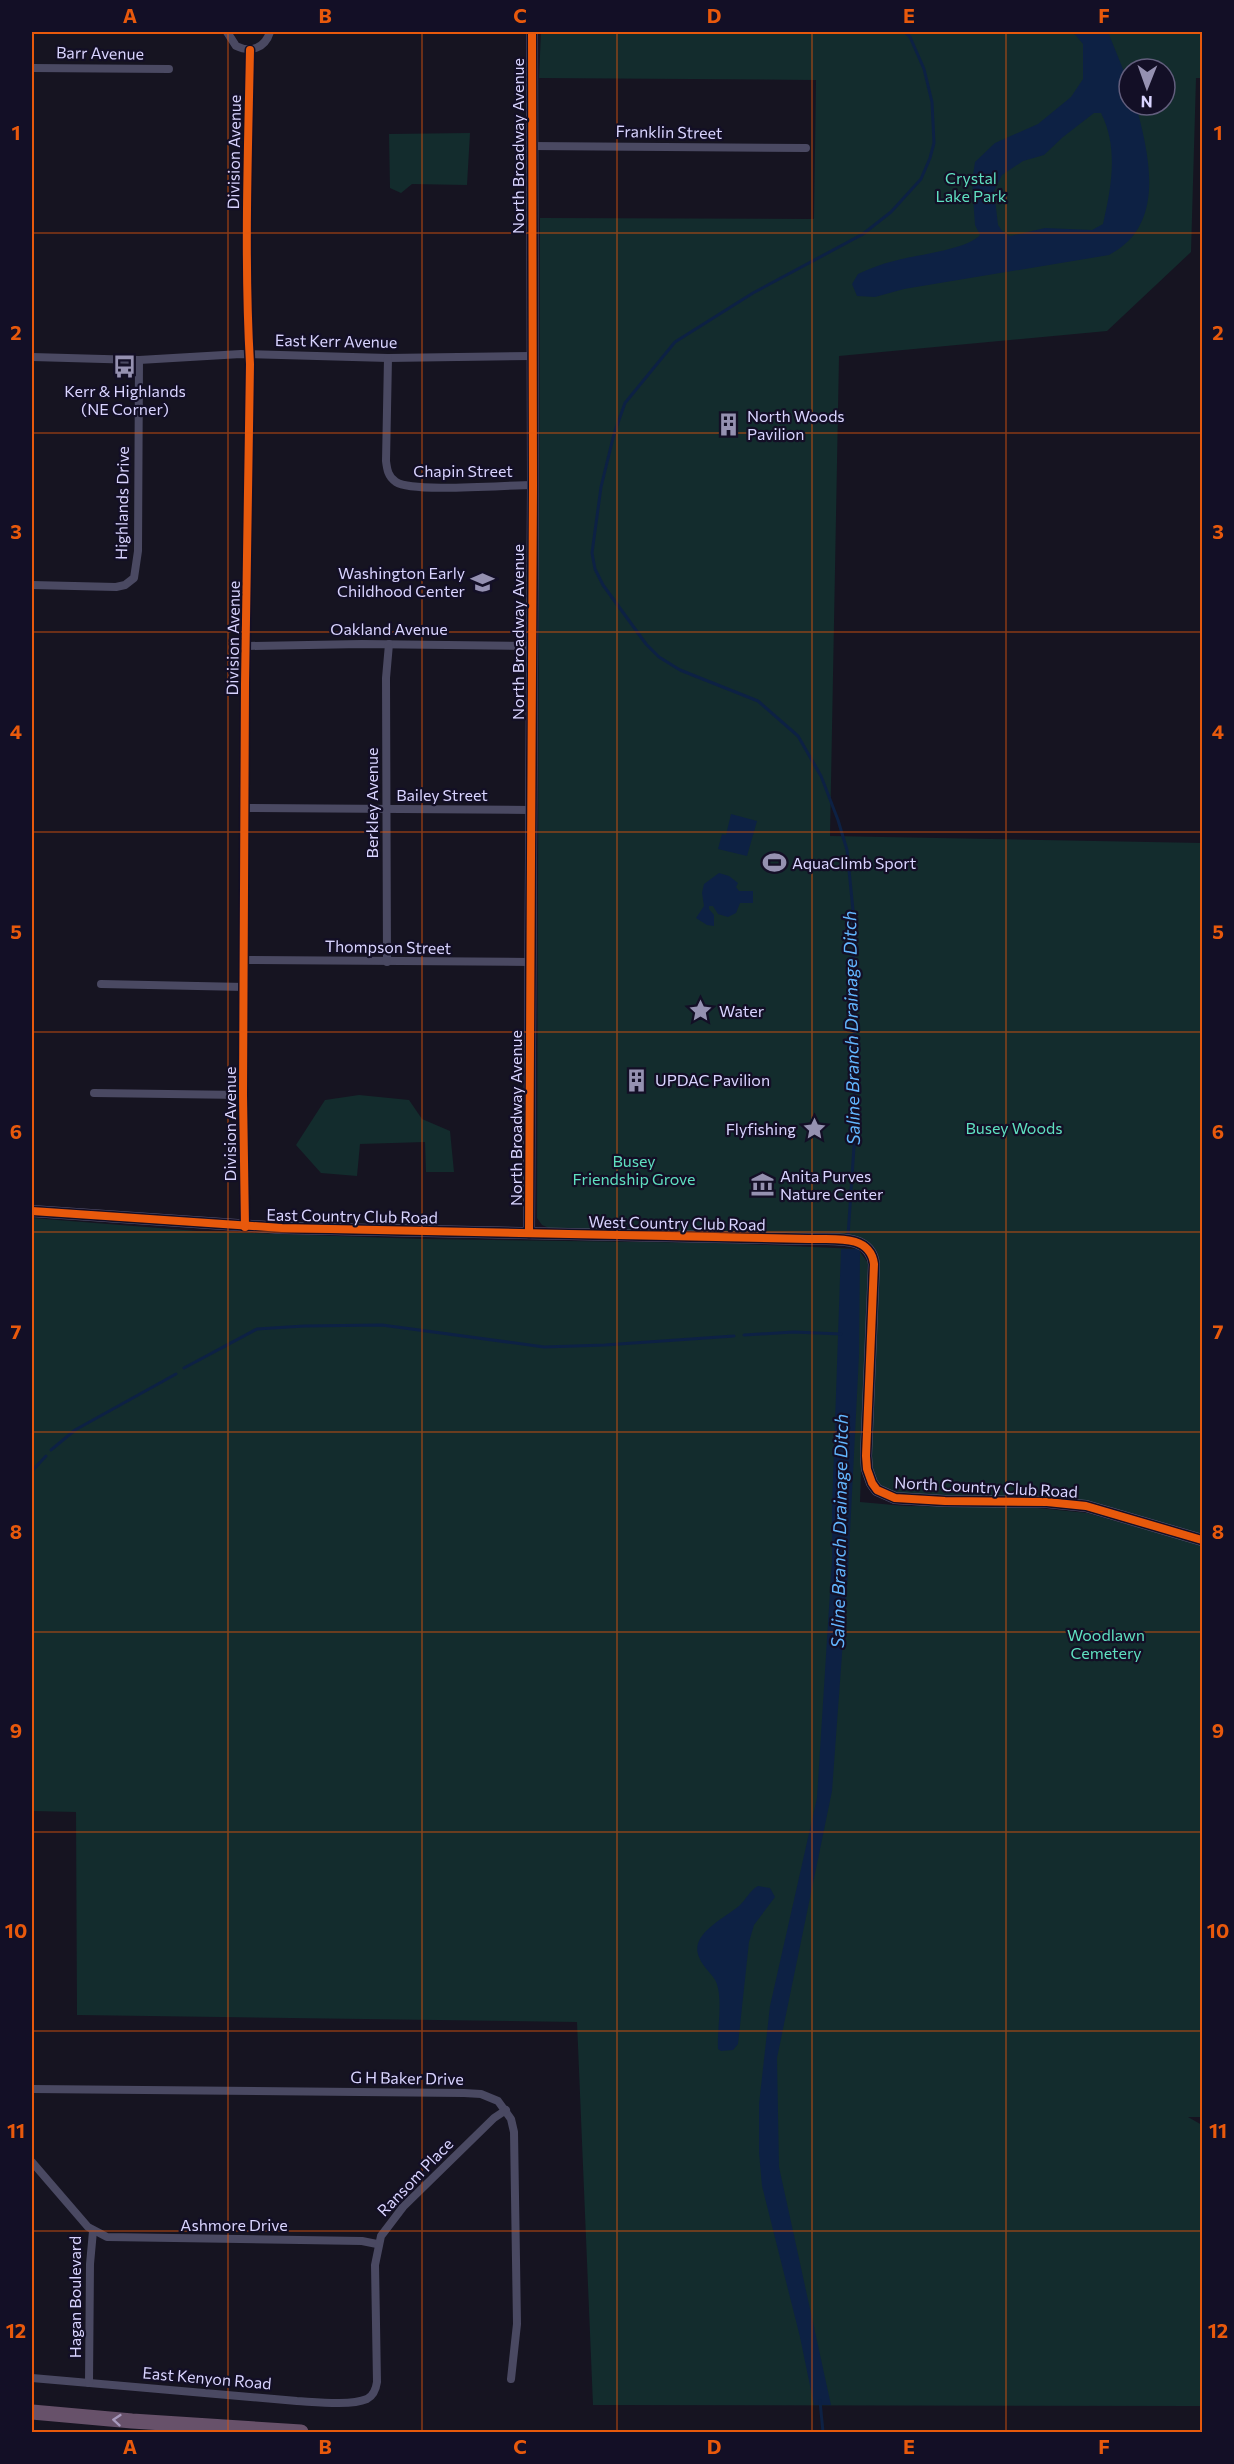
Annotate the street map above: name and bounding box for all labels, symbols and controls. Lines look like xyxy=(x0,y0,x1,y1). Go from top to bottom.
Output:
text: A xyxy=(123,3,137,27)
text: B xyxy=(318,3,332,27)
text: C xyxy=(513,3,527,27)
text: D xyxy=(707,3,721,27)
text: E xyxy=(903,3,915,27)
text: F xyxy=(1098,3,1110,27)
street label: Barr Avenue xyxy=(56,42,144,63)
north arrow xyxy=(1117,57,1177,117)
street label: North Broadway Avenue xyxy=(508,58,527,234)
text: N xyxy=(1141,93,1153,112)
street label: Division Avenue xyxy=(223,94,244,210)
text: 1 xyxy=(11,120,21,144)
text: 1 xyxy=(1213,120,1223,144)
street label: Franklin Street xyxy=(615,121,723,142)
park label: Crystal Lake Park xyxy=(936,168,1007,205)
text: 2 xyxy=(10,320,22,344)
text: 2 xyxy=(1212,320,1224,344)
street label: East Kerr Avenue xyxy=(275,330,397,351)
bus stop icon: Kerr & Highlands (NE Corner) xyxy=(112,353,138,379)
place label: Kerr & Highlands (NE Corner) xyxy=(64,381,186,418)
place label: North Woods Pavilion xyxy=(747,406,845,443)
building icon: North Woods Pavilion xyxy=(716,412,742,438)
street label: Highlands Drive xyxy=(111,446,132,560)
street label: Chapin Street xyxy=(413,461,513,480)
text: 3 xyxy=(10,519,22,543)
text: 3 xyxy=(1212,519,1224,543)
street label: North Broadway Avenue xyxy=(508,544,527,720)
place label: Washington Early Childhood Center xyxy=(337,563,466,600)
school or university icon: Washington Early Childhood Center xyxy=(470,569,496,595)
street label: Division Avenue xyxy=(222,580,243,696)
street label: Oakland Avenue xyxy=(330,619,448,638)
text: 4 xyxy=(10,719,22,743)
text: 4 xyxy=(1212,719,1224,743)
street label: Berkley Avenue xyxy=(362,748,381,858)
street label: Bailey Street xyxy=(396,785,488,804)
sports icon: AquaClimb Sport xyxy=(761,850,787,876)
place label: AquaClimb Sport xyxy=(792,853,917,872)
water label: Saline Branch Drainage Ditch xyxy=(838,911,864,1145)
text: 5 xyxy=(10,919,22,943)
text: 5 xyxy=(1212,919,1224,943)
street label: Thompson Street xyxy=(325,936,452,957)
place icon: Water xyxy=(688,998,714,1024)
place label: Water xyxy=(719,1001,765,1020)
street label: North Broadway Avenue xyxy=(506,1030,525,1206)
street label: Division Avenue xyxy=(220,1067,239,1181)
building icon: UPDAC Pavilion xyxy=(624,1067,650,1093)
place label: UPDAC Pavilion xyxy=(655,1070,770,1089)
place icon: Flyfishing xyxy=(801,1116,827,1142)
park label: Busey Woods xyxy=(966,1118,1062,1137)
text: 6 xyxy=(10,1119,22,1143)
place label: Flyfishing xyxy=(726,1119,796,1138)
text: 6 xyxy=(1212,1119,1224,1143)
park label: Busey Friendship Grove xyxy=(573,1151,695,1188)
place label: Anita Purves Nature Center xyxy=(780,1166,884,1203)
museum icon: Anita Purves Nature Center xyxy=(749,1172,775,1198)
street label: East Country Club Road xyxy=(266,1205,438,1226)
street label: West Country Club Road xyxy=(588,1211,766,1234)
text: 7 xyxy=(11,1319,22,1343)
text: 7 xyxy=(1213,1319,1224,1343)
water label: Saline Branch Drainage Ditch xyxy=(826,1414,852,1648)
street label: North Country Club Road xyxy=(894,1472,1078,1501)
text: 8 xyxy=(10,1519,22,1543)
text: 8 xyxy=(1212,1519,1224,1543)
park label: Woodlawn Cemetery xyxy=(1067,1625,1145,1662)
text: 9 xyxy=(10,1718,22,1742)
text: 9 xyxy=(1212,1718,1224,1742)
text: 10 xyxy=(5,1918,27,1942)
text: 10 xyxy=(1207,1918,1229,1942)
street label: G H Baker Drive xyxy=(350,2067,464,2088)
text: 11 xyxy=(7,2118,25,2142)
text: 11 xyxy=(1209,2118,1227,2142)
street label: Ransom Place xyxy=(373,2134,457,2220)
street label: Ashmore Drive xyxy=(180,2215,288,2234)
street label: Hagan Boulevard xyxy=(65,2236,84,2358)
text: 12 xyxy=(6,2318,26,2342)
text: 12 xyxy=(1208,2318,1228,2342)
street label: East Kenyon Road xyxy=(142,2362,272,2393)
one-way arrow xyxy=(112,2414,122,2427)
text: A xyxy=(123,2434,137,2458)
text: B xyxy=(318,2434,332,2458)
text: C xyxy=(513,2434,527,2458)
text: D xyxy=(707,2434,721,2458)
text: E xyxy=(903,2434,915,2458)
text: F xyxy=(1098,2434,1110,2458)

